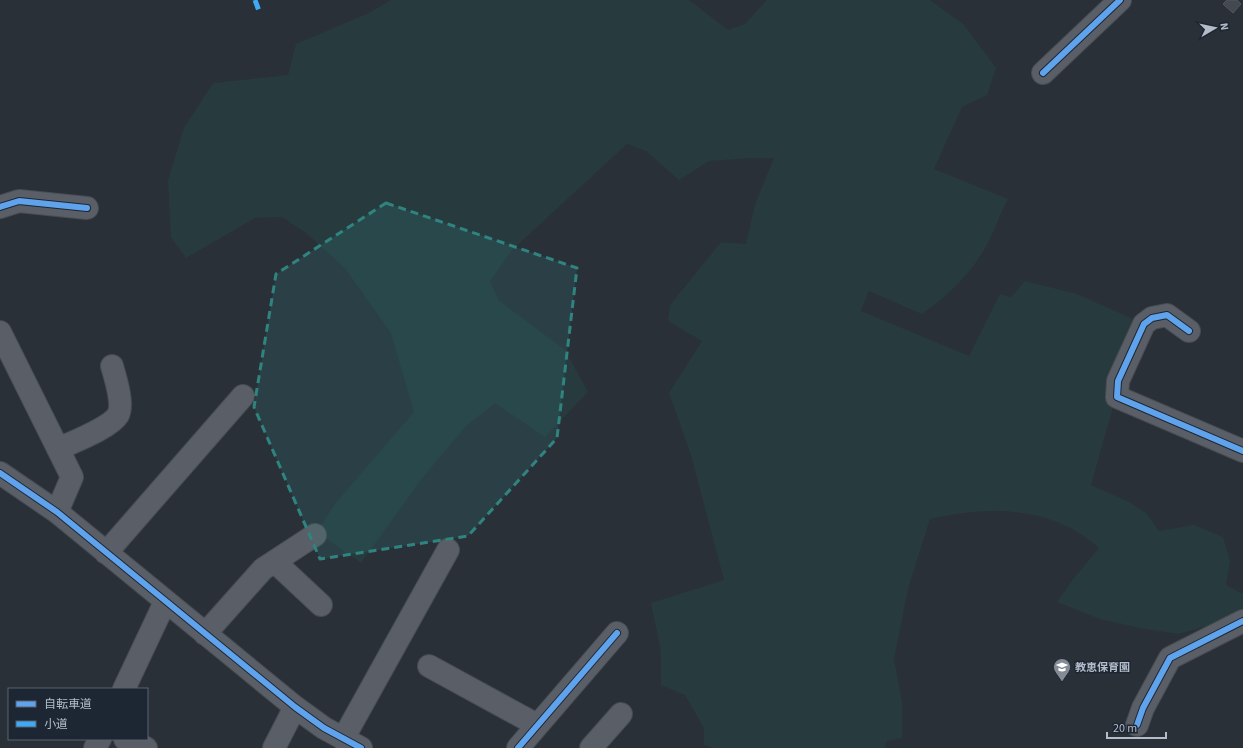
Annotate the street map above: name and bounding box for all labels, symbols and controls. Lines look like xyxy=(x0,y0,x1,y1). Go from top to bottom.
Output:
north arrow xyxy=(1195,8,1235,48)
text: N xyxy=(1216,22,1232,31)
school or university icon: 教恵保育園 xyxy=(1052,657,1072,682)
place label: 教恵保育園 xyxy=(1075,660,1130,675)
legend xyxy=(8,688,148,740)
text: 自転車道 xyxy=(44,696,92,713)
scale bar xyxy=(1107,714,1166,740)
text: 小道 xyxy=(44,716,68,733)
text: 20 m xyxy=(1113,720,1137,737)

